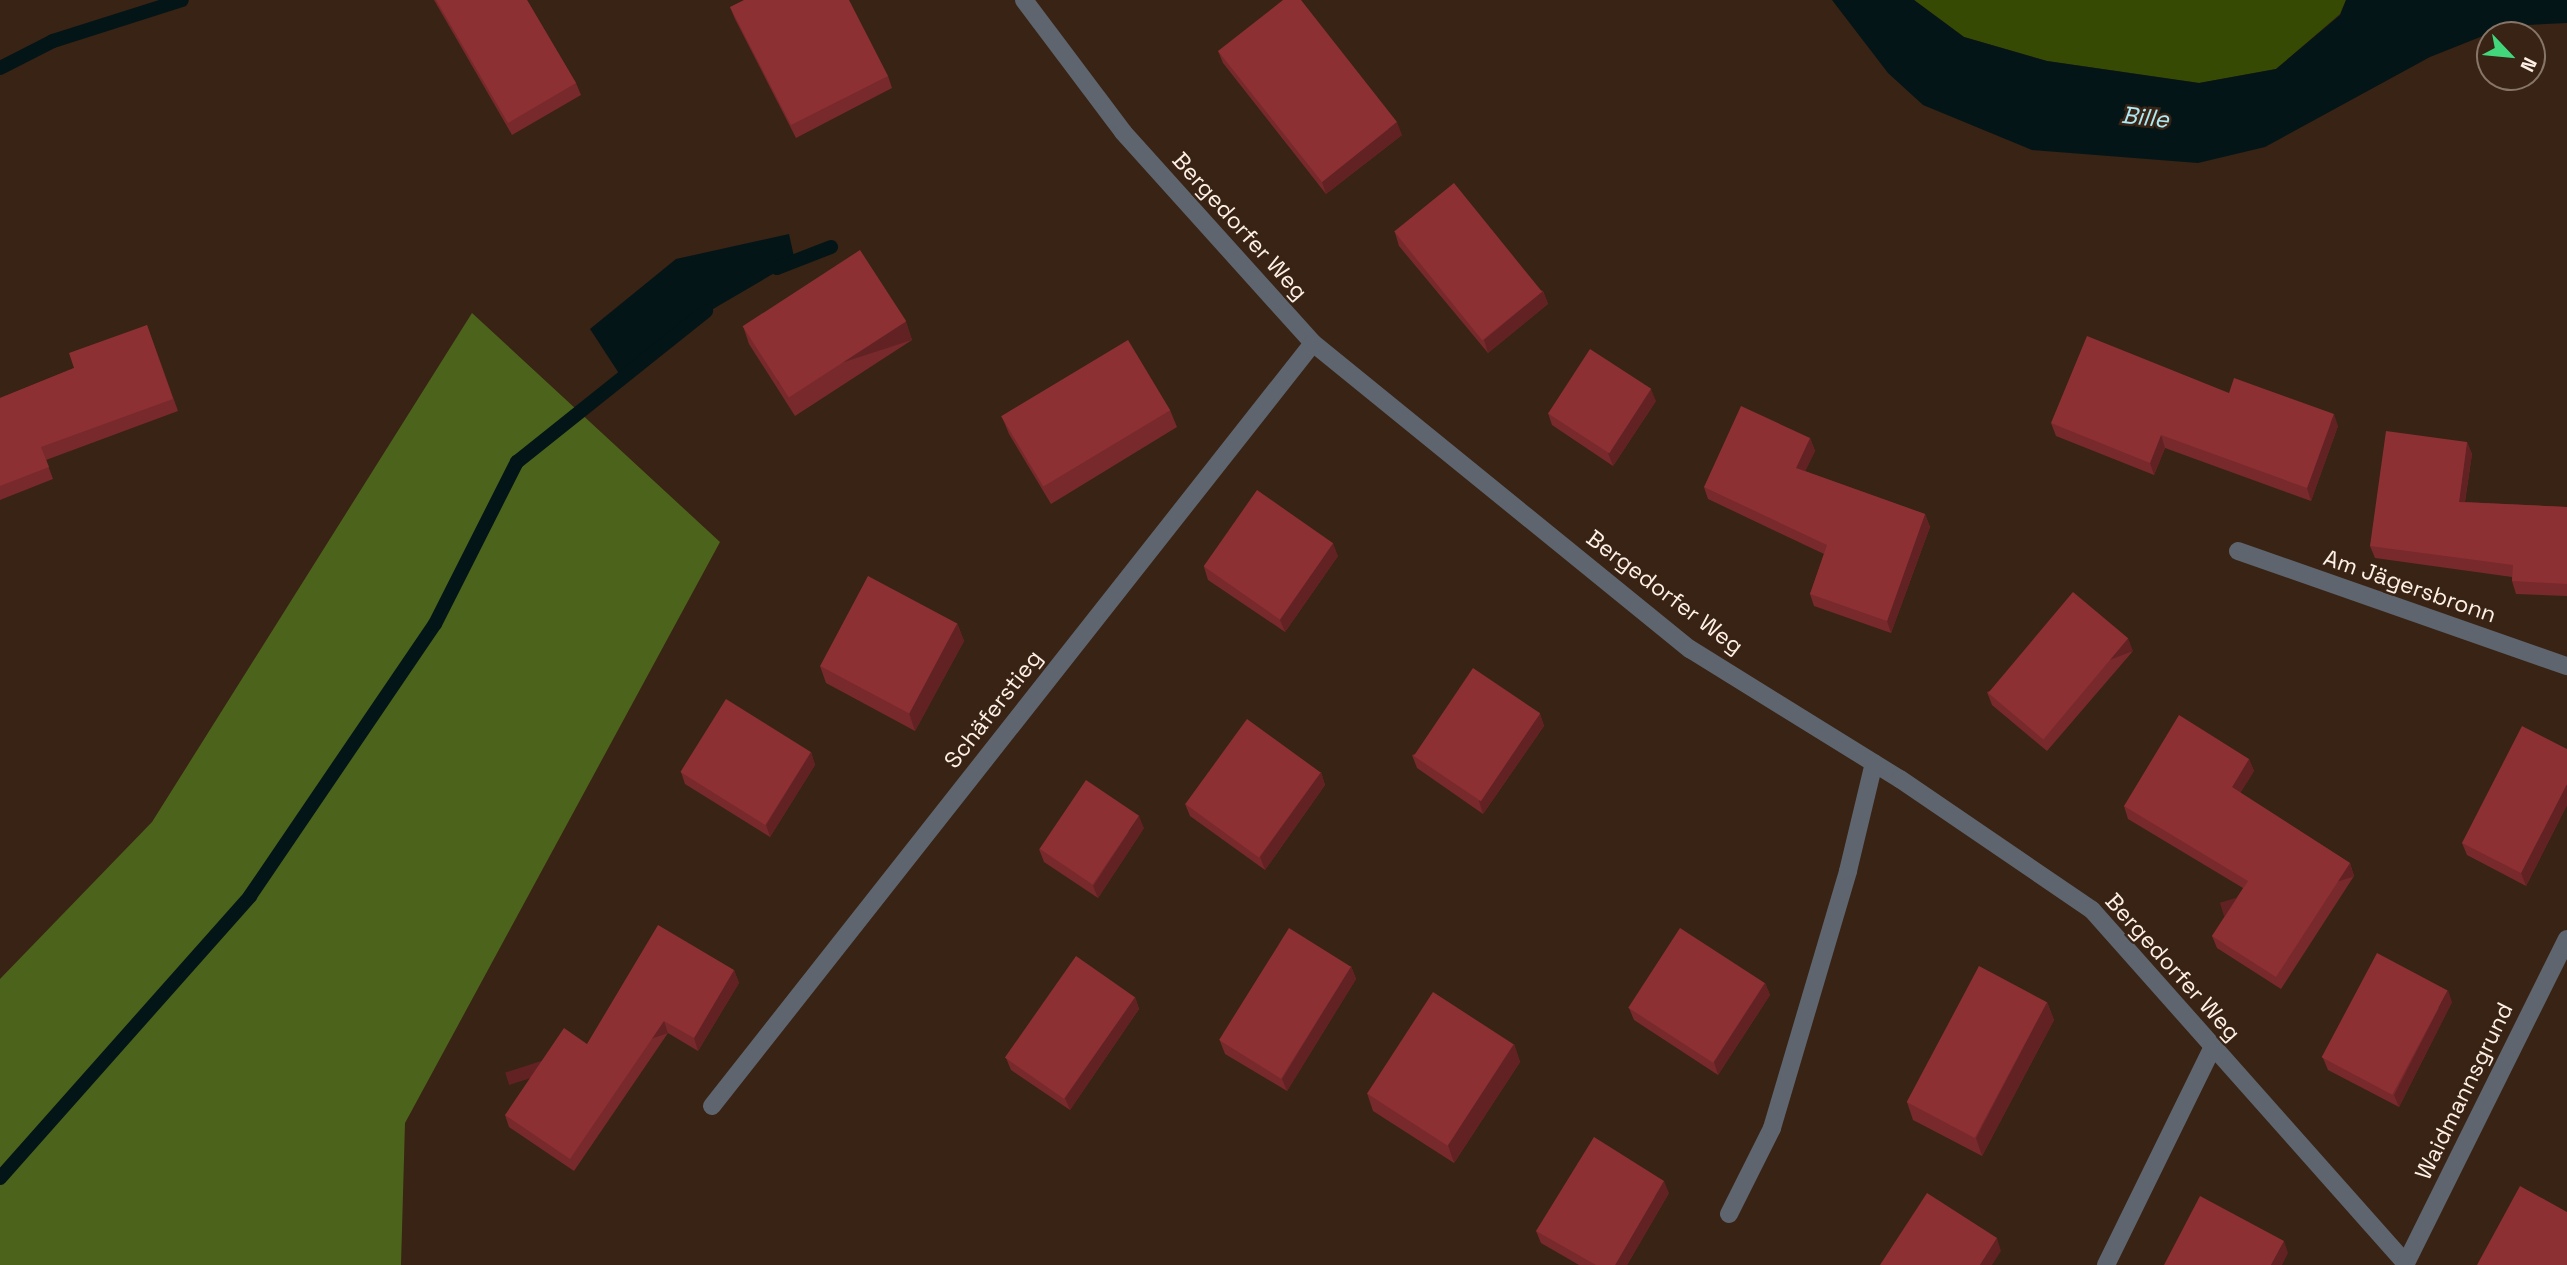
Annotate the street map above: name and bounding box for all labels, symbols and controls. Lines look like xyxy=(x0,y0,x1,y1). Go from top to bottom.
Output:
north arrow xyxy=(2476,21,2546,91)
text: N xyxy=(2515,53,2543,76)
water label: Bille xyxy=(2120,100,2170,134)
street label: Bergedorfer Weg xyxy=(1166,146,1314,306)
street label: Bergedorfer Weg xyxy=(1581,524,1749,660)
street label: Am Jägersbronn xyxy=(2320,544,2500,628)
street label: Schäferstieg xyxy=(938,644,1048,774)
street label: Bergedorfer Weg xyxy=(2099,887,2247,1047)
street label: Waidmannsgrund xyxy=(2409,998,2519,1184)

